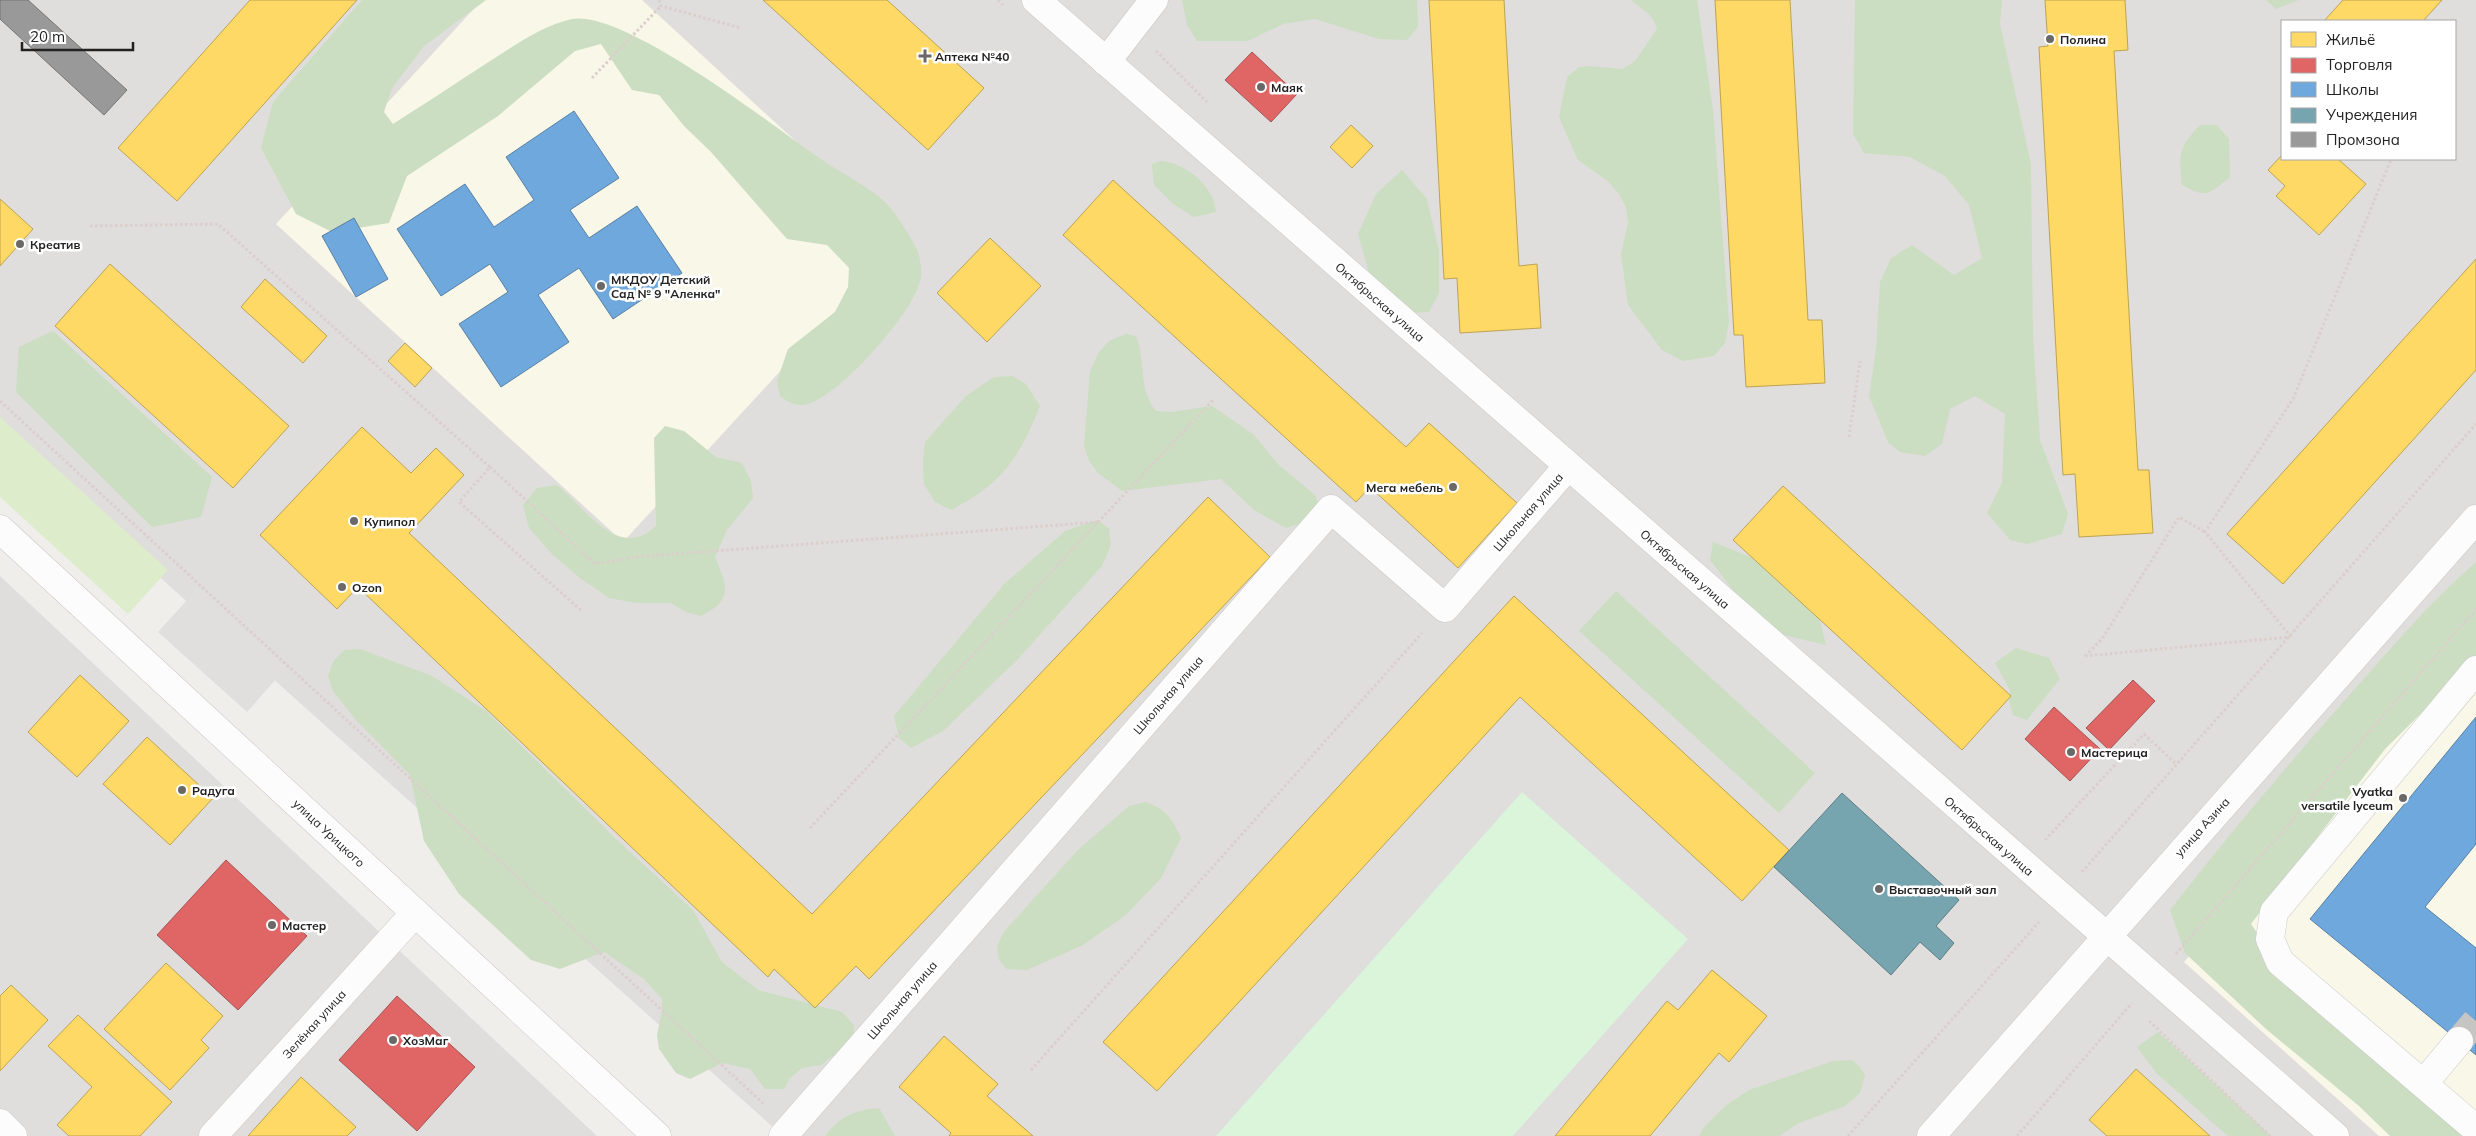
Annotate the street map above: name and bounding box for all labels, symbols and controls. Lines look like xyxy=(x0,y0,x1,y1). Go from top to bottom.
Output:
scale bar xyxy=(22,20,134,52)
legend xyxy=(2281,20,2456,160)
text: 20 m xyxy=(30,27,65,46)
text: Жильё xyxy=(2326,30,2375,49)
place label: Полина xyxy=(2060,32,2106,47)
marker: Полина xyxy=(2044,33,2056,45)
place label: Аптека №40 xyxy=(935,49,1009,64)
marker: Аптека №40 xyxy=(919,50,931,62)
text: Торговля xyxy=(2326,55,2393,74)
place label: Маяк xyxy=(1271,80,1303,95)
text: Школы xyxy=(2326,80,2379,99)
marker: Маяк xyxy=(1255,81,1267,93)
text: Учреждения xyxy=(2325,105,2418,124)
text: Промзона xyxy=(2326,130,2400,149)
place label: Креатив xyxy=(30,237,80,252)
marker: Креатив xyxy=(14,238,26,250)
street label: Октябрьская улица xyxy=(1332,259,1428,345)
place label: МКДОУ Детский Сад № 9 "Аленка" xyxy=(611,272,720,301)
marker: МКДОУ Детский Сад № 9 "Аленка" xyxy=(595,280,607,292)
street label: Школьная улица xyxy=(1490,470,1566,554)
place label: Мега мебель xyxy=(1366,480,1443,495)
marker: Мега мебель xyxy=(1447,481,1459,493)
place label: Купипол xyxy=(364,514,415,529)
marker: Купипол xyxy=(348,515,360,527)
street label: Октябрьская улица xyxy=(1637,526,1733,612)
place label: Ozon xyxy=(352,580,382,595)
marker: Ozon xyxy=(336,581,348,593)
street label: Школьная улица xyxy=(1130,653,1206,737)
place label: Мастерица xyxy=(2081,745,2148,760)
marker: Мастерица xyxy=(2065,746,2077,758)
place label: Радуга xyxy=(192,783,235,798)
marker: Радуга xyxy=(176,784,188,796)
place label: Vyatka versatile lyceum xyxy=(2300,784,2393,813)
marker: Vyatka versatile lyceum xyxy=(2397,792,2409,804)
street label: Октябрьская улица xyxy=(1941,793,2037,879)
street label: улица Азина xyxy=(2171,794,2233,860)
street label: улица Урицкого xyxy=(290,796,368,870)
place label: Выставочный зал xyxy=(1889,882,1996,897)
marker: Выставочный зал xyxy=(1873,883,1885,895)
place label: Мастер xyxy=(282,918,327,933)
marker: Мастер xyxy=(266,919,278,931)
street label: Школьная улица xyxy=(864,958,940,1042)
street label: Зелёная улица xyxy=(279,987,349,1061)
place label: ХозМаг xyxy=(402,1033,449,1048)
marker: ХозМаг xyxy=(387,1034,399,1046)

